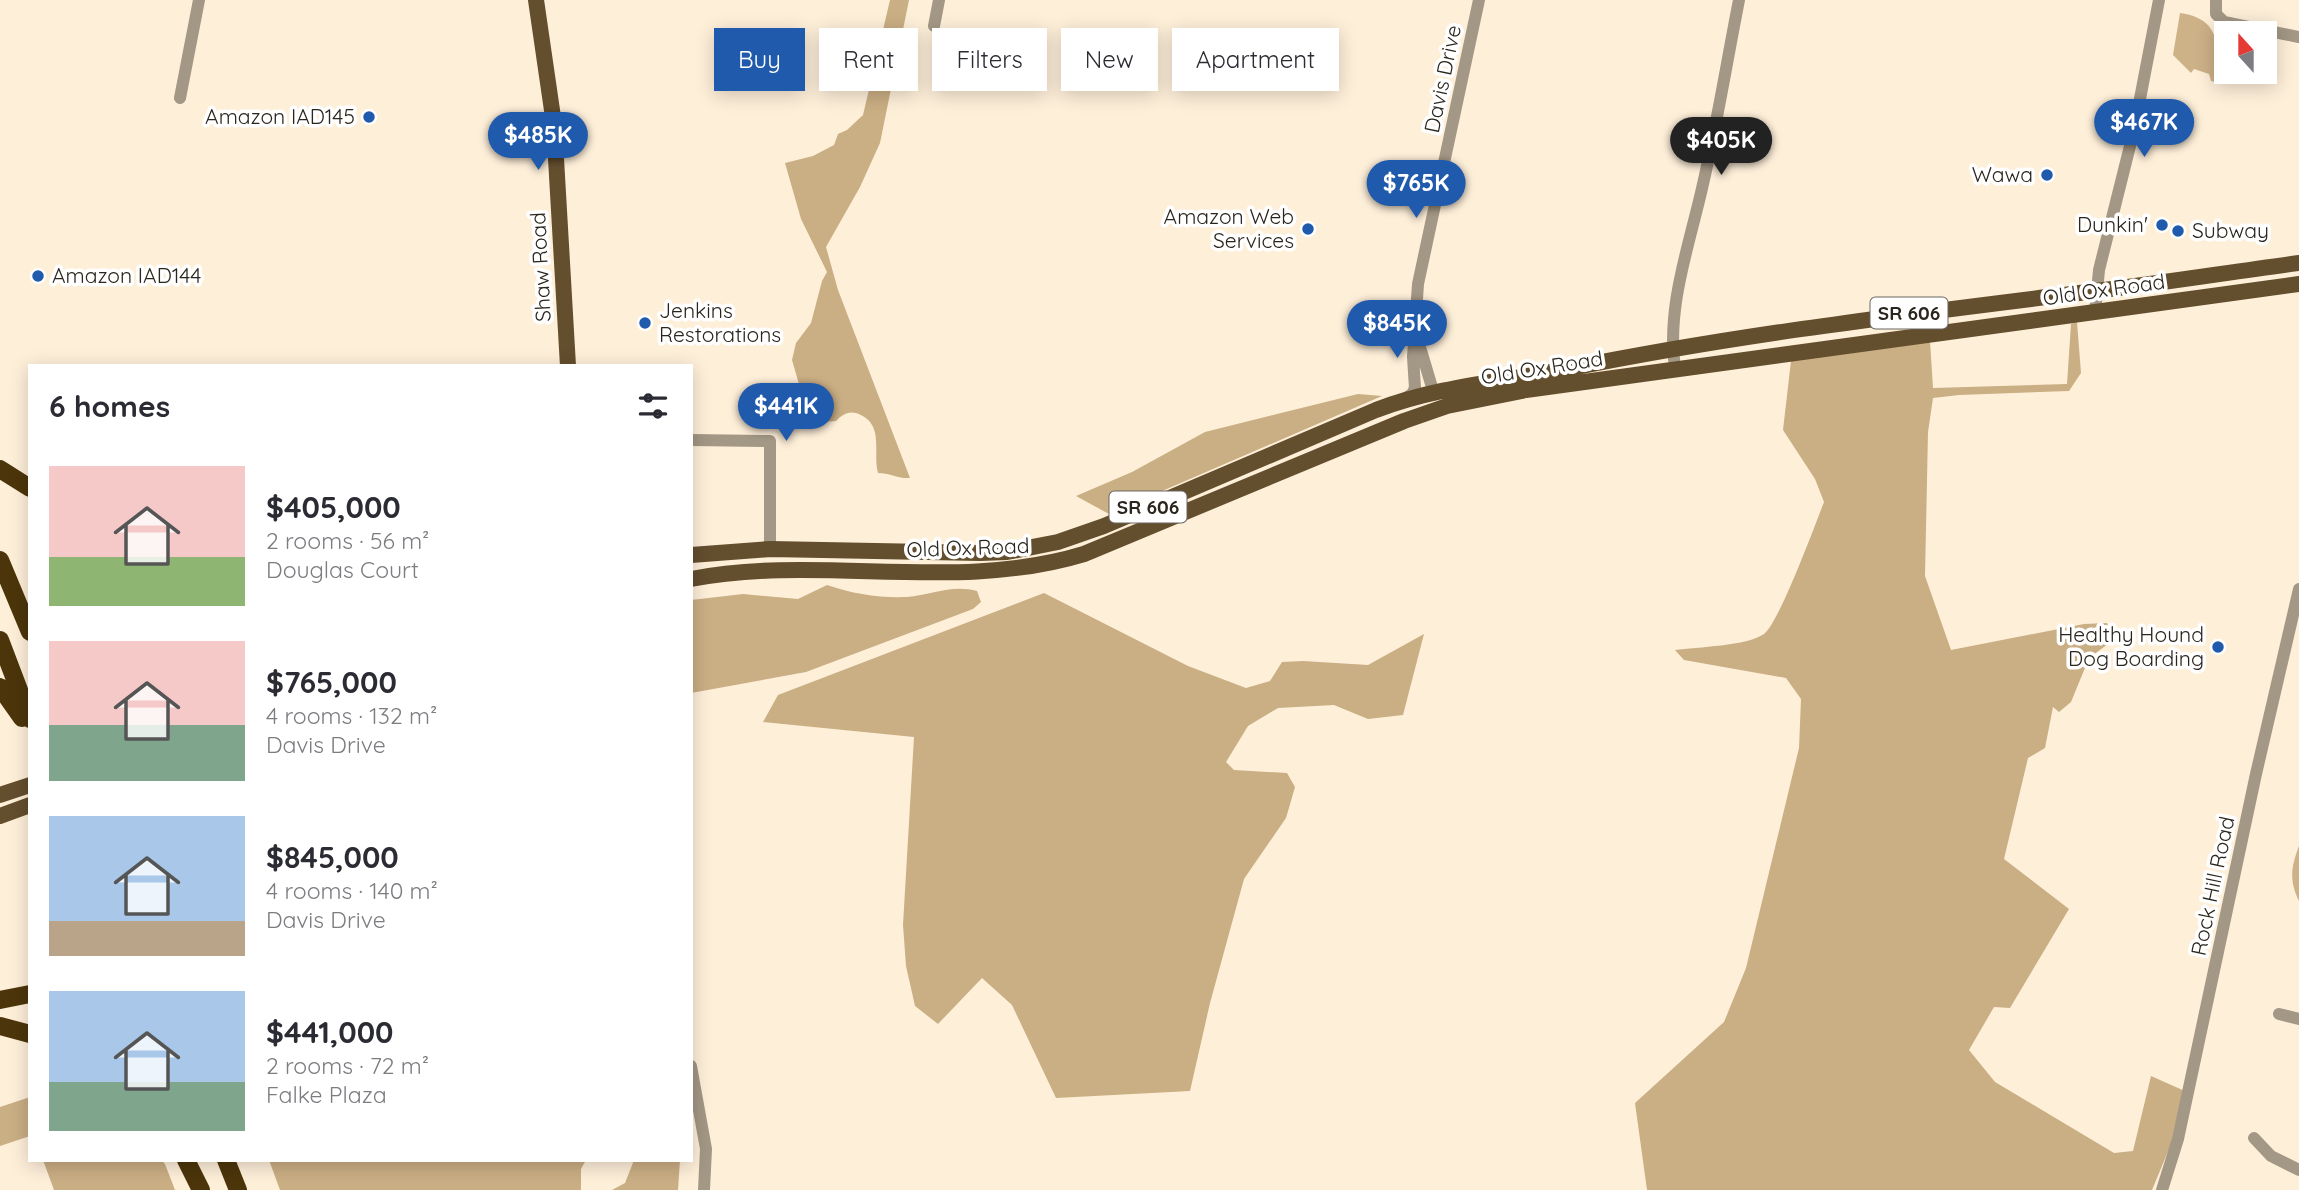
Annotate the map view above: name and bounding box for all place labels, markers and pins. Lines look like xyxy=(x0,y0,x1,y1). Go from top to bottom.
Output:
pin: $467K xyxy=(2095,100,2193,159)
place label: Amazon IAD145 xyxy=(205,103,355,129)
marker: Amazon IAD145 xyxy=(361,109,377,125)
pin: $485K xyxy=(489,113,587,172)
pin: $405K xyxy=(1672,118,1770,177)
pin: $765K xyxy=(1367,160,1465,220)
place label: Wawa xyxy=(1972,161,2033,187)
marker: Wawa xyxy=(2039,167,2055,183)
place label: Amazon Web Services xyxy=(1164,203,1294,253)
place label: Dunkin' xyxy=(2077,211,2148,237)
marker: Dunkin' xyxy=(2154,217,2170,233)
place label: Subway xyxy=(2192,217,2269,243)
marker: Amazon Web Services xyxy=(1300,221,1316,237)
marker: Subway xyxy=(2170,223,2186,239)
place label: Amazon IAD144 xyxy=(52,262,201,288)
marker: Amazon IAD144 xyxy=(30,268,46,284)
place label: Jenkins Restorations xyxy=(659,297,781,347)
pin: $845K xyxy=(1348,300,1446,360)
marker: Jenkins Restorations xyxy=(637,315,653,331)
pin: $441K xyxy=(737,384,835,443)
place label: Healthy Hound Dog Boarding xyxy=(2058,621,2204,671)
marker: Healthy Hound Dog Boarding xyxy=(2210,639,2226,655)

